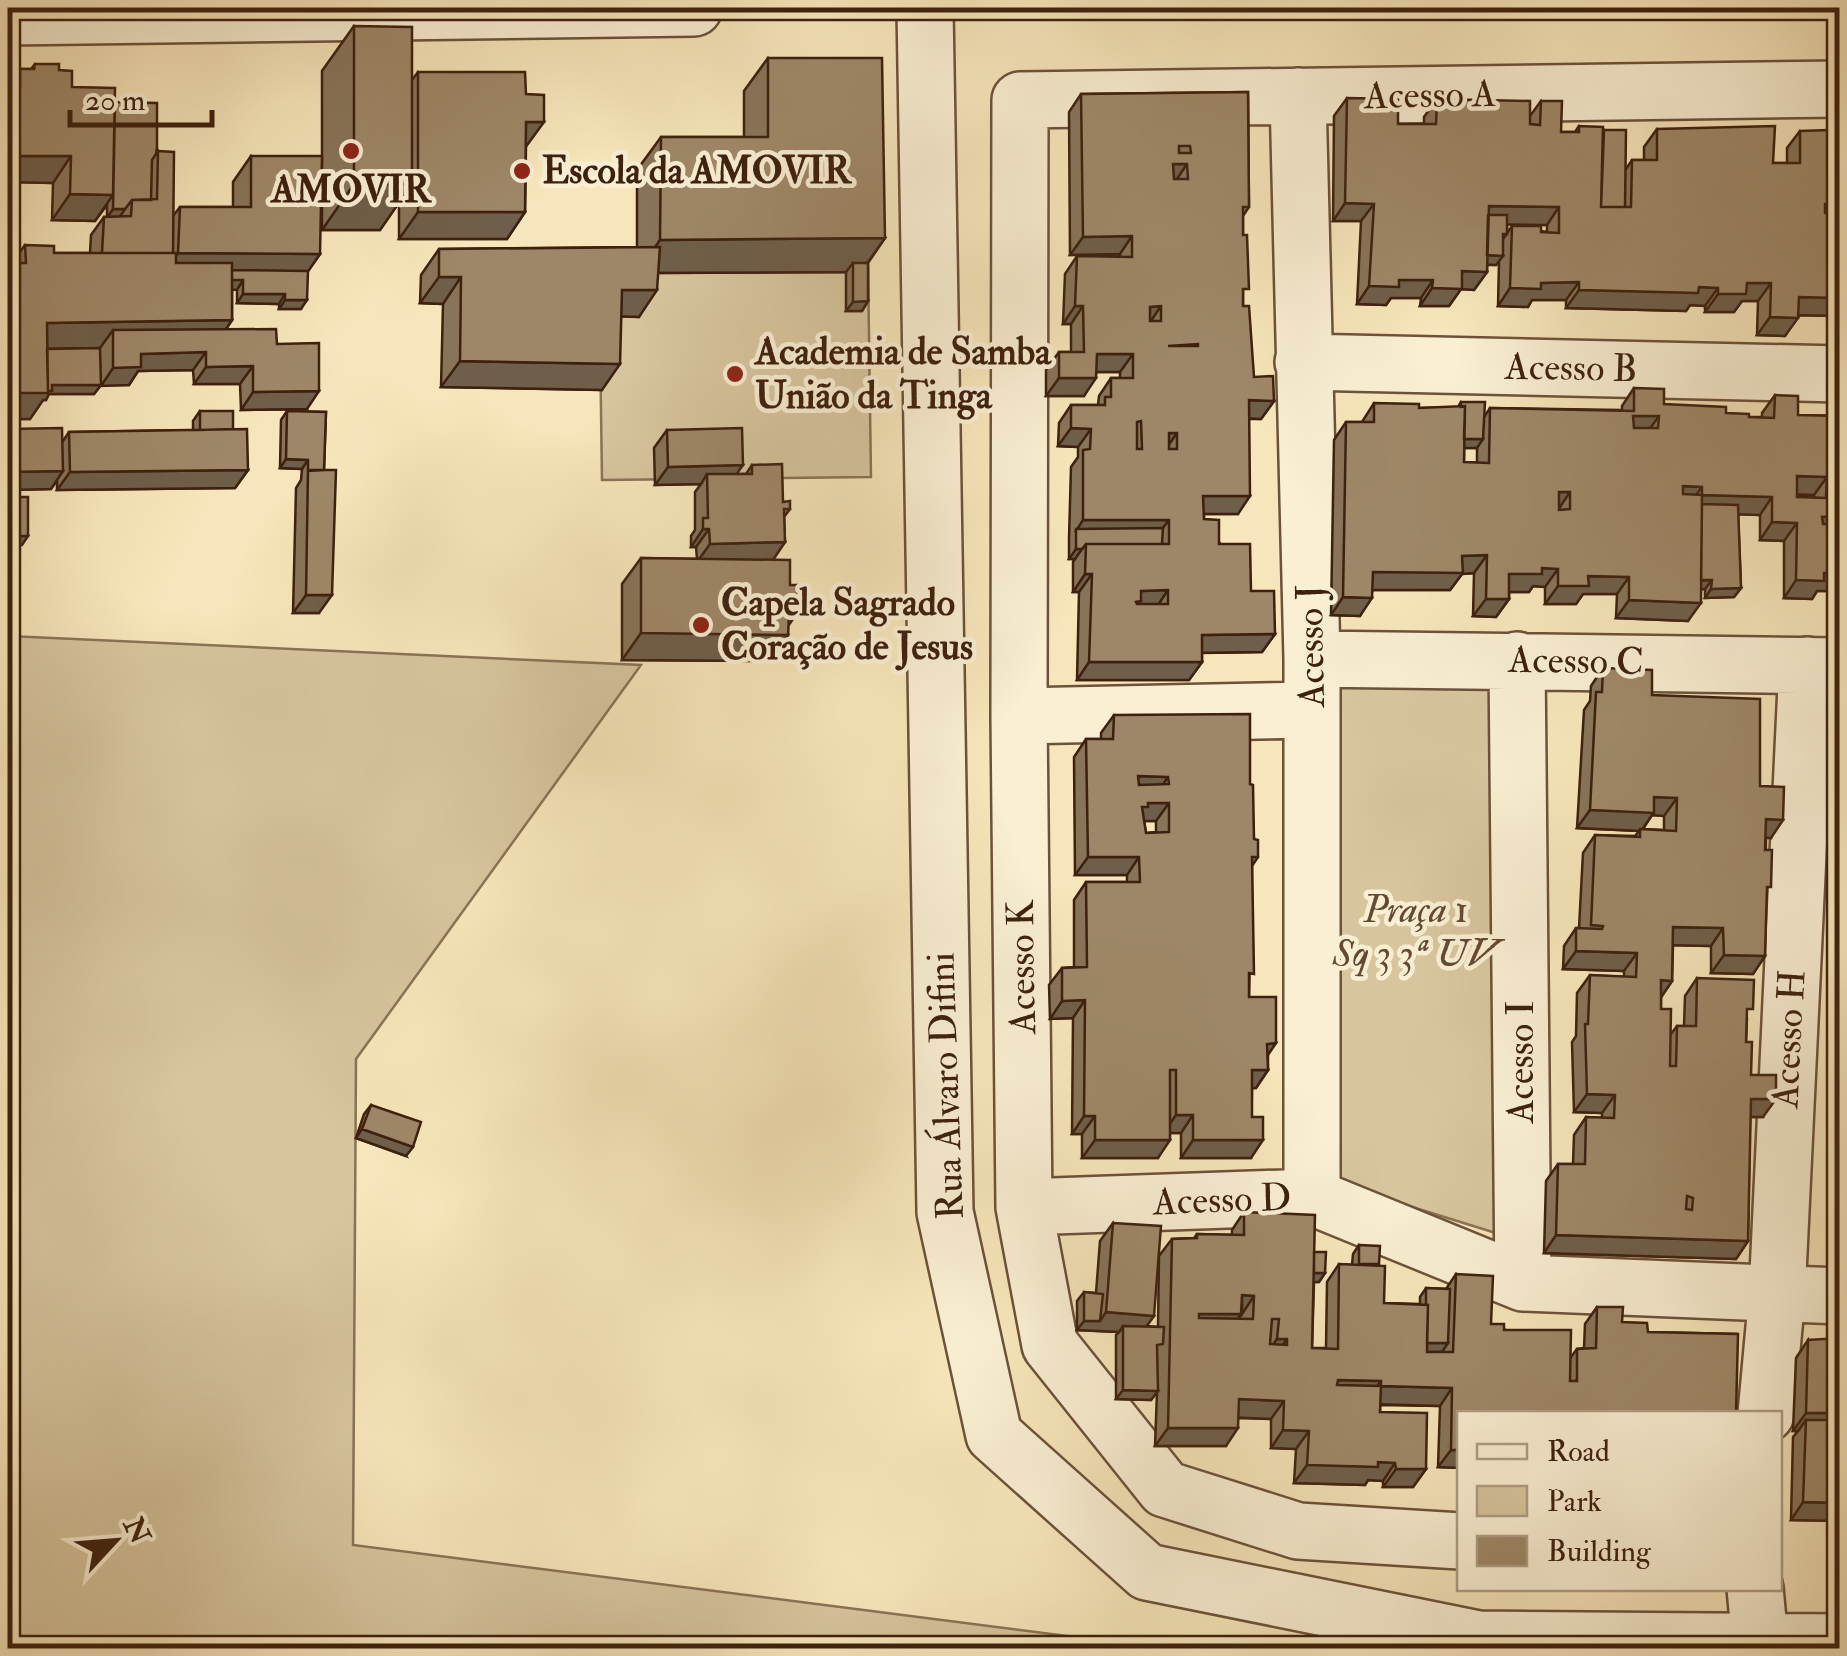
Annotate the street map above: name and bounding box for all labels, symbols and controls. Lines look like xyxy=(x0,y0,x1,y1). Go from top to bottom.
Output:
scale bar xyxy=(70,65,212,127)
street label: Acesso A xyxy=(1363,70,1496,120)
text: 20 m xyxy=(85,82,145,119)
marker: AMOVIR xyxy=(340,140,362,162)
place label: Escola da AMOVIR xyxy=(542,147,853,195)
marker: Escola da AMOVIR xyxy=(511,160,533,182)
place label: AMOVIR xyxy=(269,166,433,214)
place label: Academia de Samba União da Tinga xyxy=(753,328,1052,420)
street label: Acesso B xyxy=(1503,343,1638,393)
marker: Academia de Samba União da Tinga xyxy=(724,363,746,385)
place label: Capela Sagrado Coração de Jesus xyxy=(721,579,973,671)
street label: Acesso J xyxy=(1286,584,1336,709)
marker: Capela Sagrado Coração de Jesus xyxy=(690,614,712,636)
street label: Acesso C xyxy=(1507,636,1644,686)
park label: Praça 1 Sq 3 3ª UV xyxy=(1332,886,1505,978)
street label: Acesso K xyxy=(997,899,1047,1036)
street label: Rua Álvaro Difini xyxy=(917,951,975,1221)
street label: Acesso H xyxy=(1761,968,1817,1111)
street label: Acesso I xyxy=(1497,1000,1545,1125)
street label: Acesso D xyxy=(1151,1174,1292,1226)
legend xyxy=(1457,1411,1782,1591)
text: Road xyxy=(1547,1433,1610,1470)
text: Park xyxy=(1547,1483,1602,1520)
north arrow xyxy=(65,1491,165,1591)
text: N xyxy=(114,1511,158,1550)
text: Building xyxy=(1547,1533,1652,1570)

